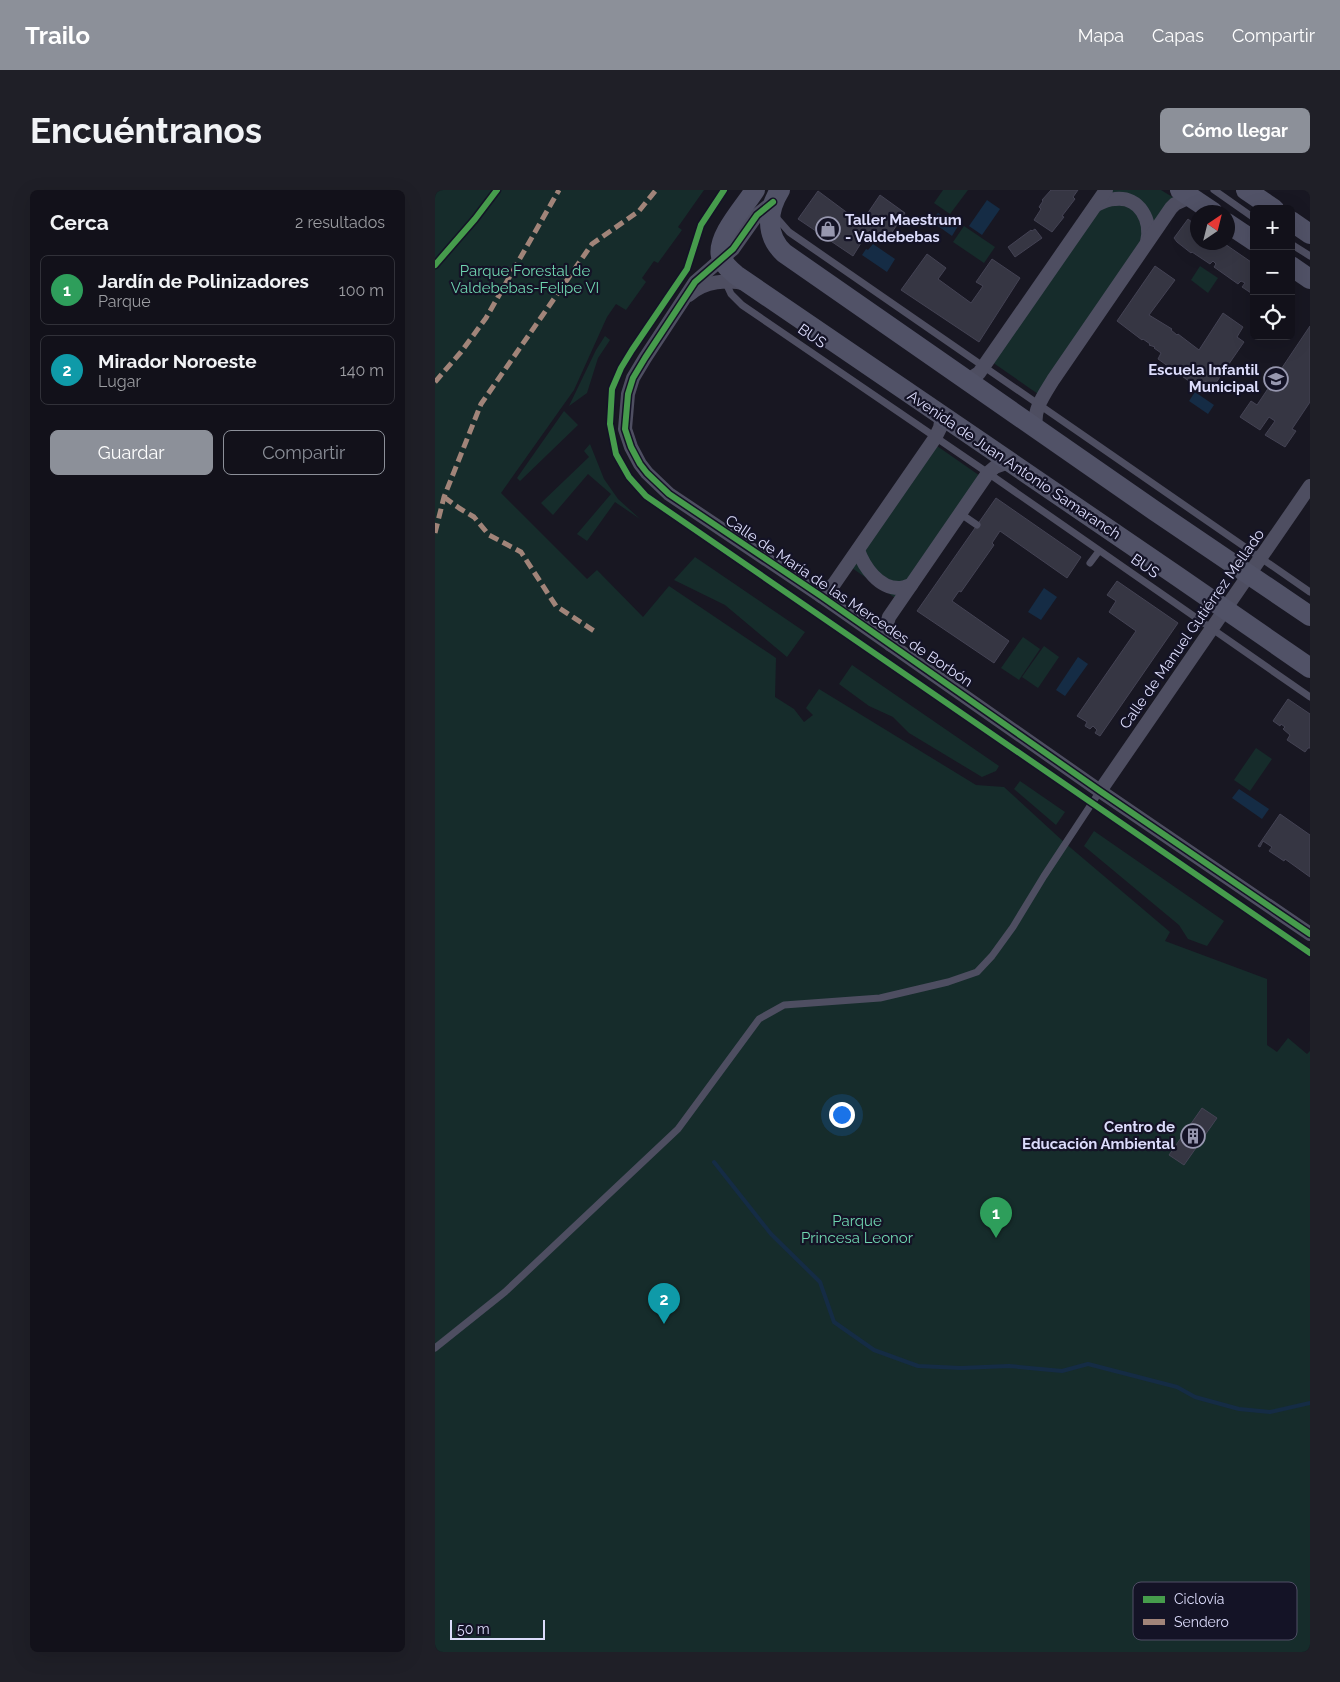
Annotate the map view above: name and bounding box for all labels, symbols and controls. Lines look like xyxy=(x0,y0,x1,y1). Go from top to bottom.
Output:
text: Trailo xyxy=(25,21,90,50)
text: Mapa xyxy=(1078,25,1124,46)
text: Capas xyxy=(1152,25,1204,46)
text: Compartir xyxy=(1232,25,1315,46)
button: Cómo llegar xyxy=(1160,108,1310,153)
text: Encuéntranos xyxy=(30,110,262,151)
north arrow xyxy=(1190,205,1235,250)
map controls xyxy=(1250,205,1295,340)
button: + xyxy=(1250,205,1295,250)
text: Cerca xyxy=(50,210,109,235)
place label: Taller Maestrum - Valdebebas xyxy=(845,211,962,246)
text: 2 resultados xyxy=(295,213,385,232)
shop icon: Taller Maestrum - Valdebebas xyxy=(815,216,841,242)
button: − xyxy=(1250,250,1295,295)
park label: Parque Forestal de Valdebebas-Felipe VI xyxy=(451,262,599,297)
text: Jardín de Polinizadores xyxy=(98,270,309,292)
text: 1 xyxy=(63,281,71,300)
text: 100 m xyxy=(339,281,384,300)
text: Parque xyxy=(98,292,151,311)
button: locate xyxy=(1250,295,1295,340)
street label: BUS xyxy=(794,320,830,352)
text: Mirador Noroeste xyxy=(98,350,257,372)
text: 2 xyxy=(62,361,72,380)
text: 140 m xyxy=(340,361,384,380)
place label: Escuela Infantil Municipal xyxy=(1148,361,1259,396)
school or university icon: Escuela Infantil Municipal xyxy=(1263,366,1289,392)
text: Lugar xyxy=(98,372,141,391)
street label: Avenida de Juan Antonio Samaranch xyxy=(904,387,1124,543)
button: Guardar xyxy=(50,430,213,475)
button: Compartir xyxy=(223,430,385,475)
street label: Calle de María de las Mercedes de Borbón xyxy=(722,511,976,691)
street label: Calle de Manuel Gutiérrez Mellado xyxy=(1116,526,1268,732)
street label: BUS xyxy=(1127,550,1163,582)
your location xyxy=(829,1102,855,1128)
place label: Centro de Educación Ambiental xyxy=(1022,1118,1175,1153)
building icon: Centro de Educación Ambiental xyxy=(1180,1123,1206,1149)
pin: 1 xyxy=(980,1197,1012,1238)
park label: Parque Princesa Leonor xyxy=(801,1212,914,1247)
pin: 2 xyxy=(648,1283,680,1324)
legend xyxy=(1133,1582,1297,1640)
text: Ciclovía xyxy=(1174,1591,1224,1607)
text: Sendero xyxy=(1174,1614,1229,1630)
scale bar xyxy=(450,1617,545,1640)
text: 50 m xyxy=(457,1621,490,1637)

